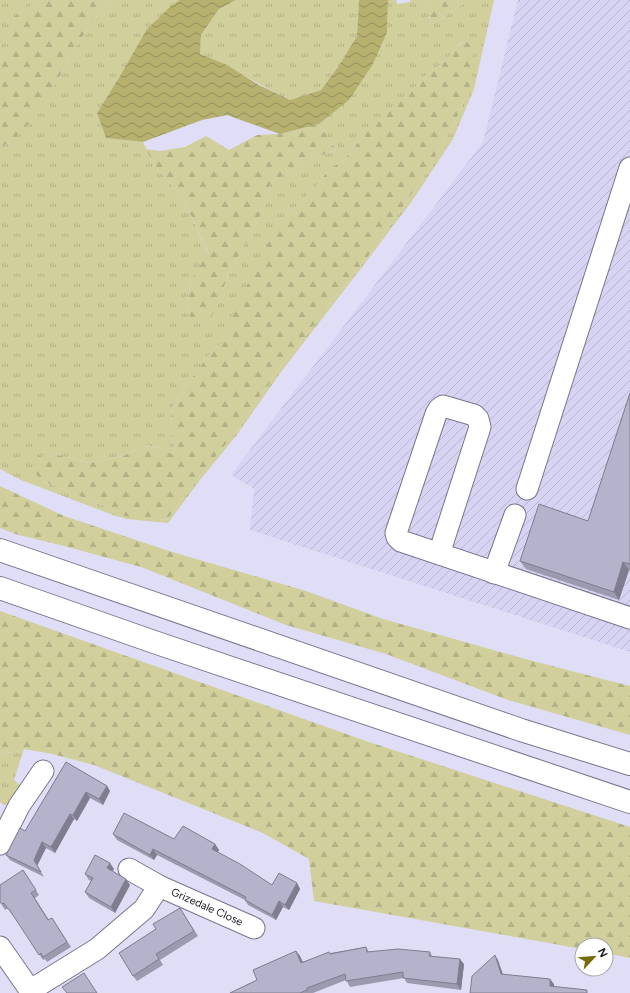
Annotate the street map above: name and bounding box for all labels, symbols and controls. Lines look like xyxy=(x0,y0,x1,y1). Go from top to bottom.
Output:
street label: Grizedale Close xyxy=(169,885,245,929)
north arrow xyxy=(574,937,614,977)
text: N xyxy=(595,946,610,960)

